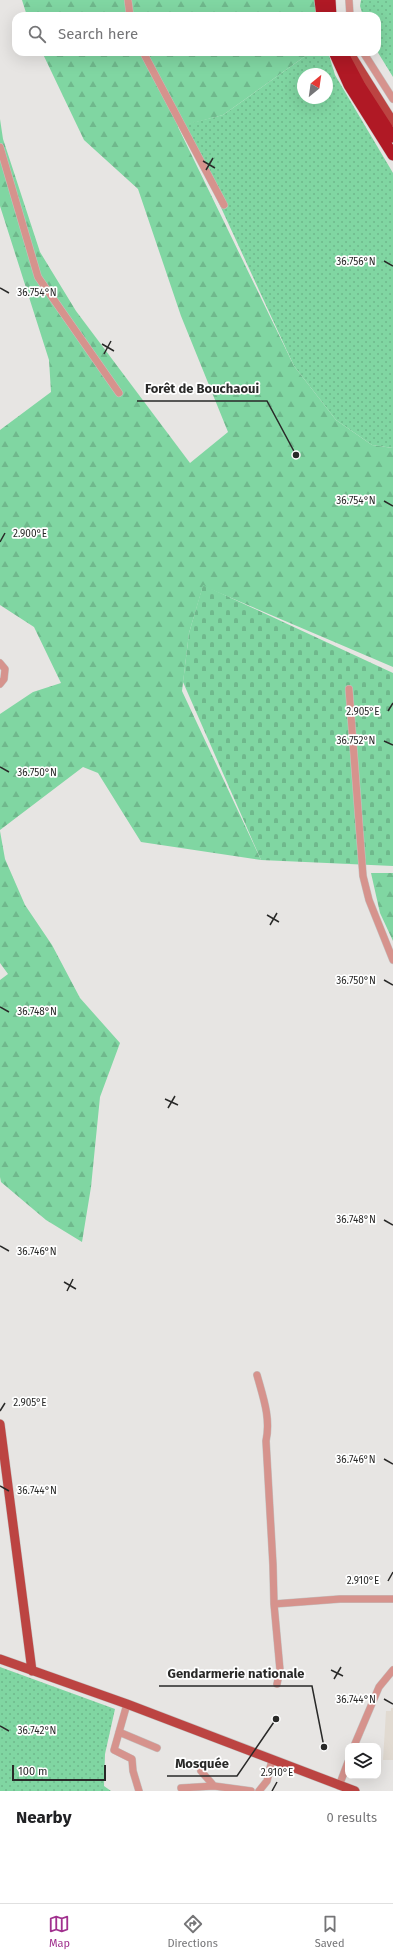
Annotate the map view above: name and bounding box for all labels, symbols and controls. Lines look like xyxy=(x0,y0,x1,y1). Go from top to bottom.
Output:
search box xyxy=(12,12,381,56)
icon: search xyxy=(26,23,48,45)
text: Search here xyxy=(58,25,138,43)
north arrow xyxy=(297,68,333,104)
text: 36.756°N xyxy=(336,256,376,268)
text: 36.754°N xyxy=(17,287,57,299)
callout: Forêt de Bouchaoui xyxy=(137,376,267,401)
text: Forêt de Bouchaoui xyxy=(145,381,259,396)
text: 36.754°N xyxy=(336,495,376,507)
text: 2.900°E xyxy=(13,528,47,540)
text: 2.905°E xyxy=(346,706,380,718)
text: 36.752°N xyxy=(337,735,375,747)
text: 36.750°N xyxy=(17,767,57,779)
text: 36.750°N xyxy=(336,975,376,987)
text: 36.748°N xyxy=(17,1006,57,1018)
text: 36.748°N xyxy=(336,1214,376,1226)
text: 36.746°N xyxy=(17,1246,57,1258)
text: 2.905°E xyxy=(13,1397,47,1409)
text: 36.746°N xyxy=(336,1454,376,1466)
text: 36.744°N xyxy=(17,1485,57,1497)
text: 2.910°E xyxy=(347,1575,379,1587)
callout: Gendarmerie nationale xyxy=(159,1661,312,1686)
text: Gendarmerie nationale xyxy=(168,1666,304,1681)
text: 36.744°N xyxy=(336,1694,376,1706)
text: 36.742°N xyxy=(18,1725,56,1737)
map controls xyxy=(345,1743,381,1779)
button: layers xyxy=(345,1743,381,1779)
callout: Mosquée xyxy=(167,1751,237,1776)
text: Mosquée xyxy=(175,1756,229,1771)
scale bar xyxy=(12,1763,106,1782)
text: 100 m xyxy=(18,1765,47,1778)
text: 2.910°E xyxy=(261,1767,293,1779)
text: Nearby xyxy=(16,1807,71,1828)
text: 0 results xyxy=(326,1810,377,1825)
tab: Map xyxy=(48,1913,70,1950)
tab: Directions xyxy=(167,1913,218,1950)
tab: Saved xyxy=(315,1913,345,1950)

